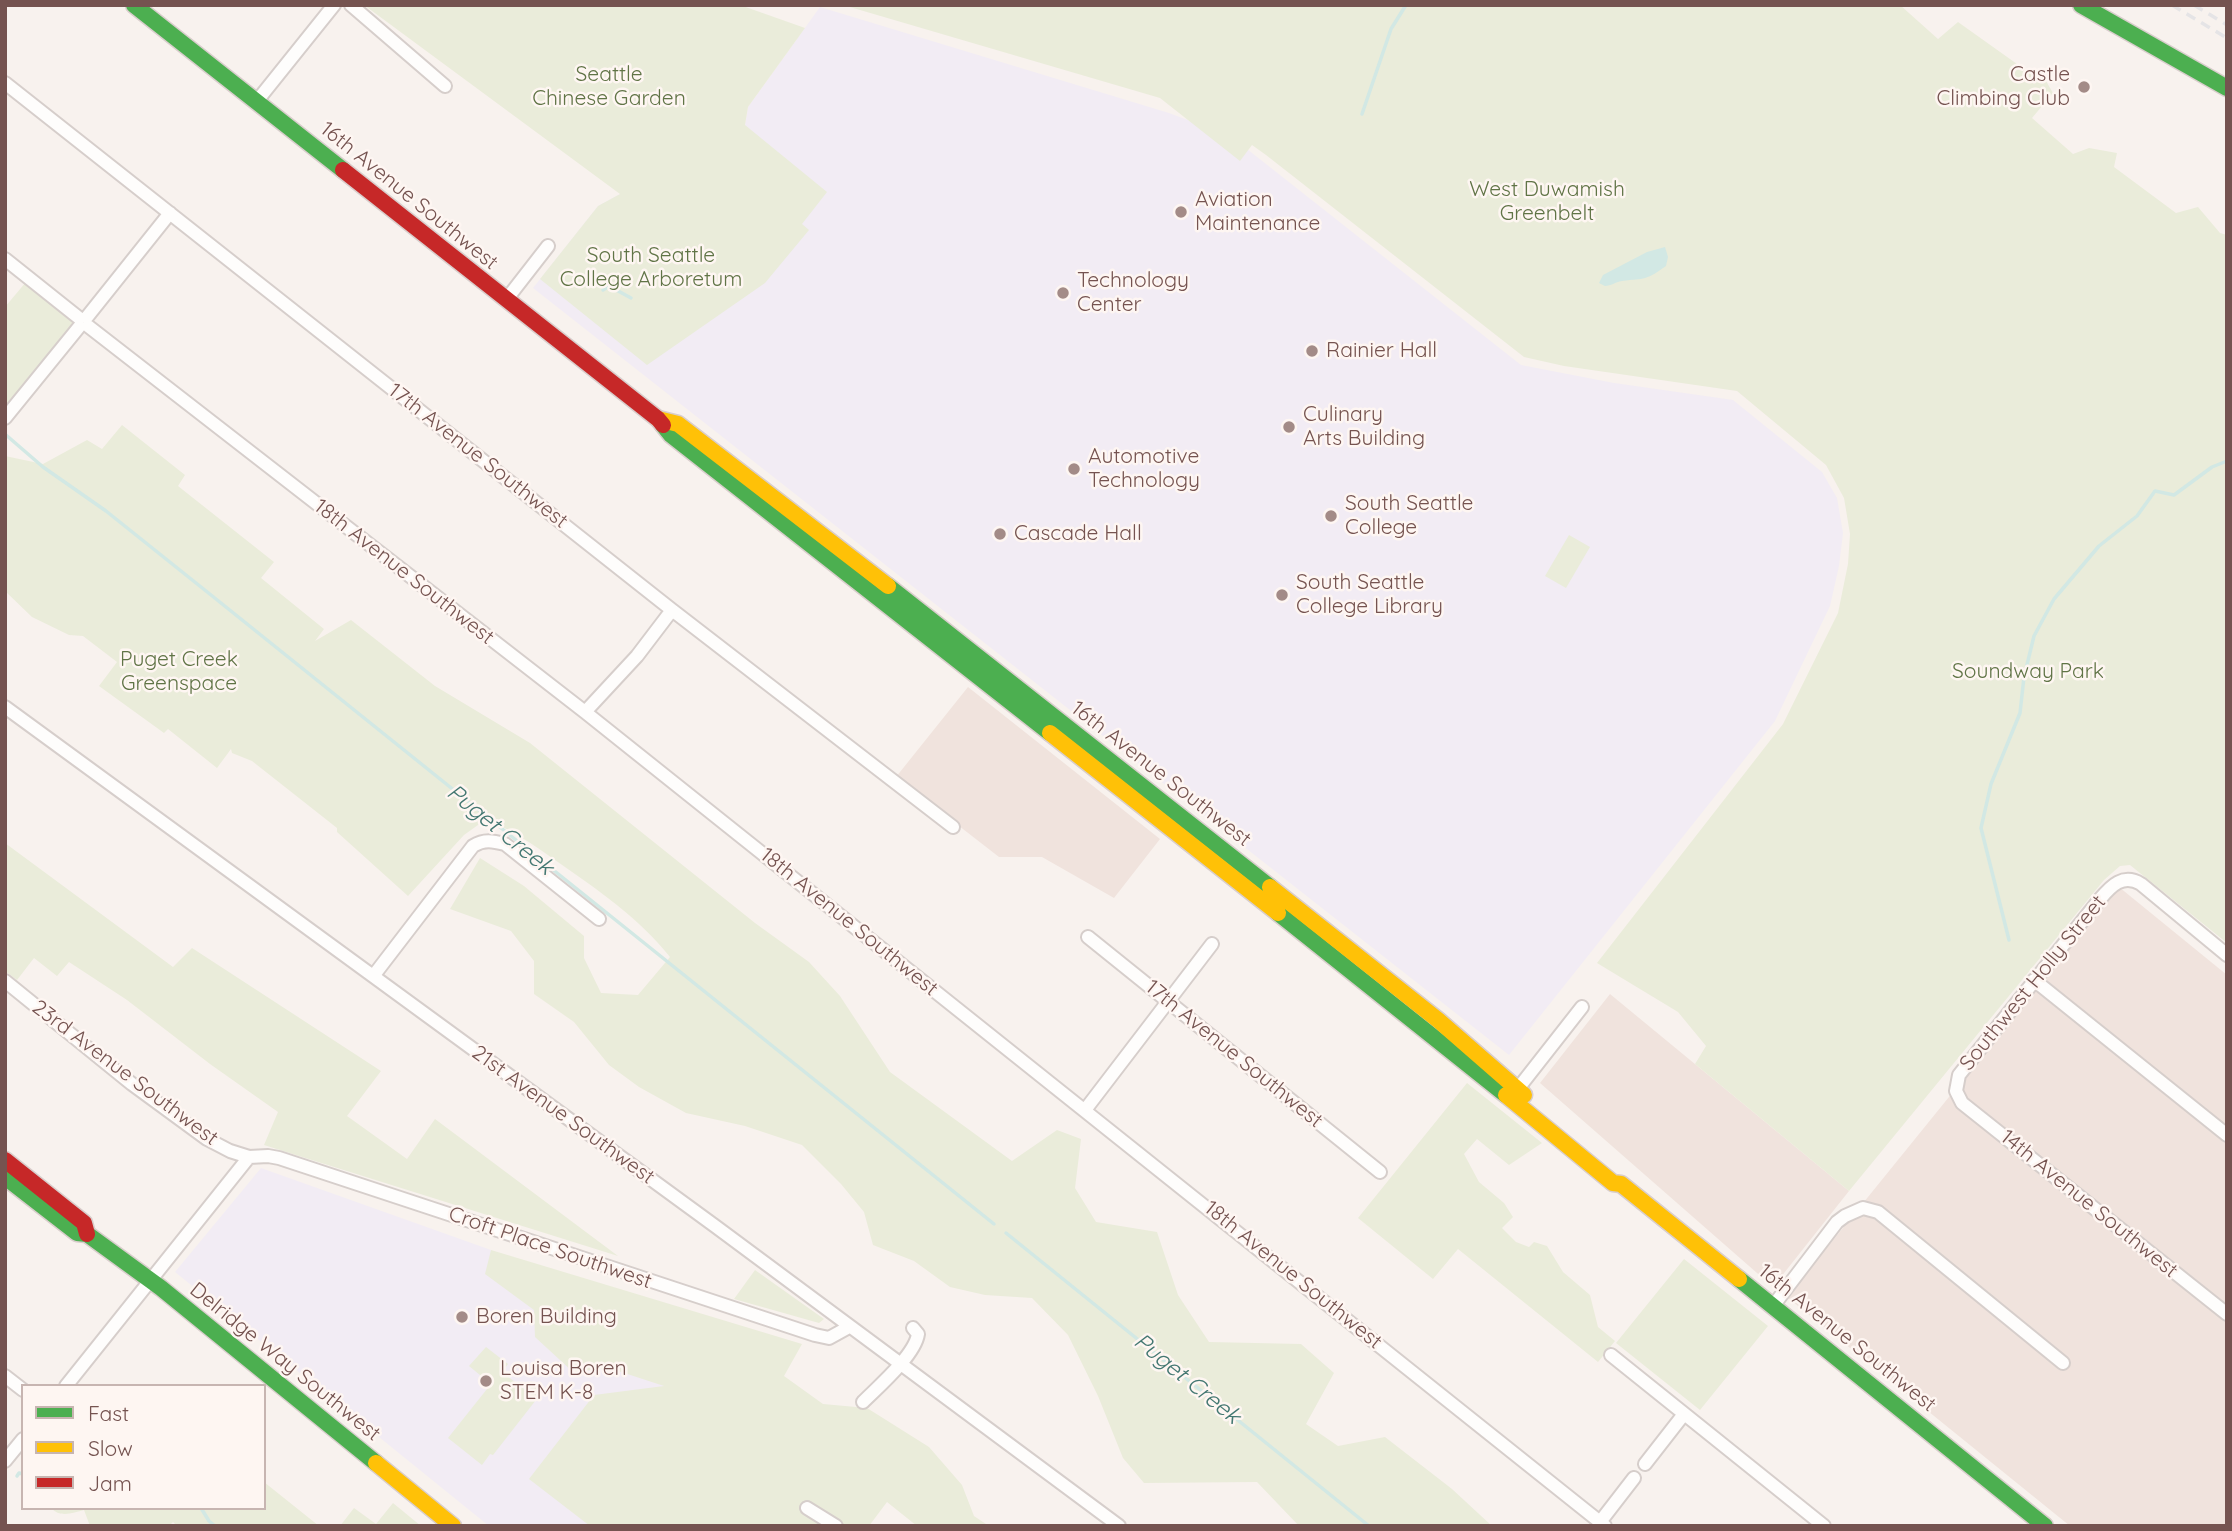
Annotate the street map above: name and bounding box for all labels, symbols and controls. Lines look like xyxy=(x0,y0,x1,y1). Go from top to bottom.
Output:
park label: Seattle Chinese Garden xyxy=(532,62,686,112)
place label: Castle Climbing Club xyxy=(1937,62,2070,112)
marker: Castle Climbing Club xyxy=(2076,79,2092,95)
street label: 16th Avenue Southwest xyxy=(315,117,503,275)
park label: West Duwamish Greenbelt xyxy=(1469,177,1625,227)
place label: Aviation Maintenance xyxy=(1195,187,1320,237)
marker: Aviation Maintenance xyxy=(1173,204,1189,220)
park label: South Seattle College Arboretum xyxy=(560,243,742,293)
place label: Technology Center xyxy=(1077,268,1189,318)
marker: Technology Center xyxy=(1055,285,1071,301)
place label: Rainier Hall xyxy=(1326,338,1437,364)
marker: Rainier Hall xyxy=(1304,343,1320,359)
street label: 17th Avenue Southwest xyxy=(383,378,573,534)
place label: Culinary Arts Building xyxy=(1303,402,1425,452)
marker: Culinary Arts Building xyxy=(1281,419,1297,435)
place label: Automotive Technology xyxy=(1088,444,1200,494)
marker: Automotive Technology xyxy=(1066,461,1082,477)
place label: South Seattle College xyxy=(1345,491,1473,541)
street label: 18th Avenue Southwest xyxy=(309,494,499,650)
marker: South Seattle College xyxy=(1323,508,1339,524)
place label: Cascade Hall xyxy=(1014,521,1142,547)
marker: Cascade Hall xyxy=(992,526,1008,542)
place label: South Seattle College Library xyxy=(1296,570,1443,620)
marker: South Seattle College Library xyxy=(1274,587,1290,603)
park label: Puget Creek Greenspace xyxy=(120,647,238,697)
park label: Soundway Park xyxy=(1952,659,2104,685)
street label: 16th Avenue Southwest xyxy=(1066,696,1256,852)
water label: Puget Creek xyxy=(441,779,559,881)
street label: 18th Avenue Southwest xyxy=(755,842,943,1002)
street label: Southwest Holly Street xyxy=(1955,890,2111,1076)
street label: 17th Avenue Southwest xyxy=(1140,975,1328,1133)
street label: 23rd Avenue Southwest xyxy=(27,995,223,1151)
street label: 21st Avenue Southwest xyxy=(467,1040,659,1190)
street label: 14th Avenue Southwest xyxy=(1995,1125,2183,1283)
street label: 18th Avenue Southwest xyxy=(1199,1195,1387,1355)
street label: Croft Place Southwest xyxy=(445,1201,655,1295)
street label: 16th Avenue Southwest xyxy=(1753,1259,1941,1417)
street label: Delridge Way Southwest xyxy=(185,1277,385,1447)
place label: Boren Building xyxy=(476,1304,617,1330)
marker: Boren Building xyxy=(454,1309,470,1325)
water label: Puget Creek xyxy=(1128,1328,1246,1430)
place label: Louisa Boren STEM K-8 xyxy=(500,1356,627,1406)
marker: Louisa Boren STEM K-8 xyxy=(478,1373,494,1389)
legend xyxy=(21,1384,266,1510)
text: Fast xyxy=(88,1400,129,1426)
text: Slow xyxy=(88,1435,133,1461)
text: Jam xyxy=(88,1470,132,1496)

